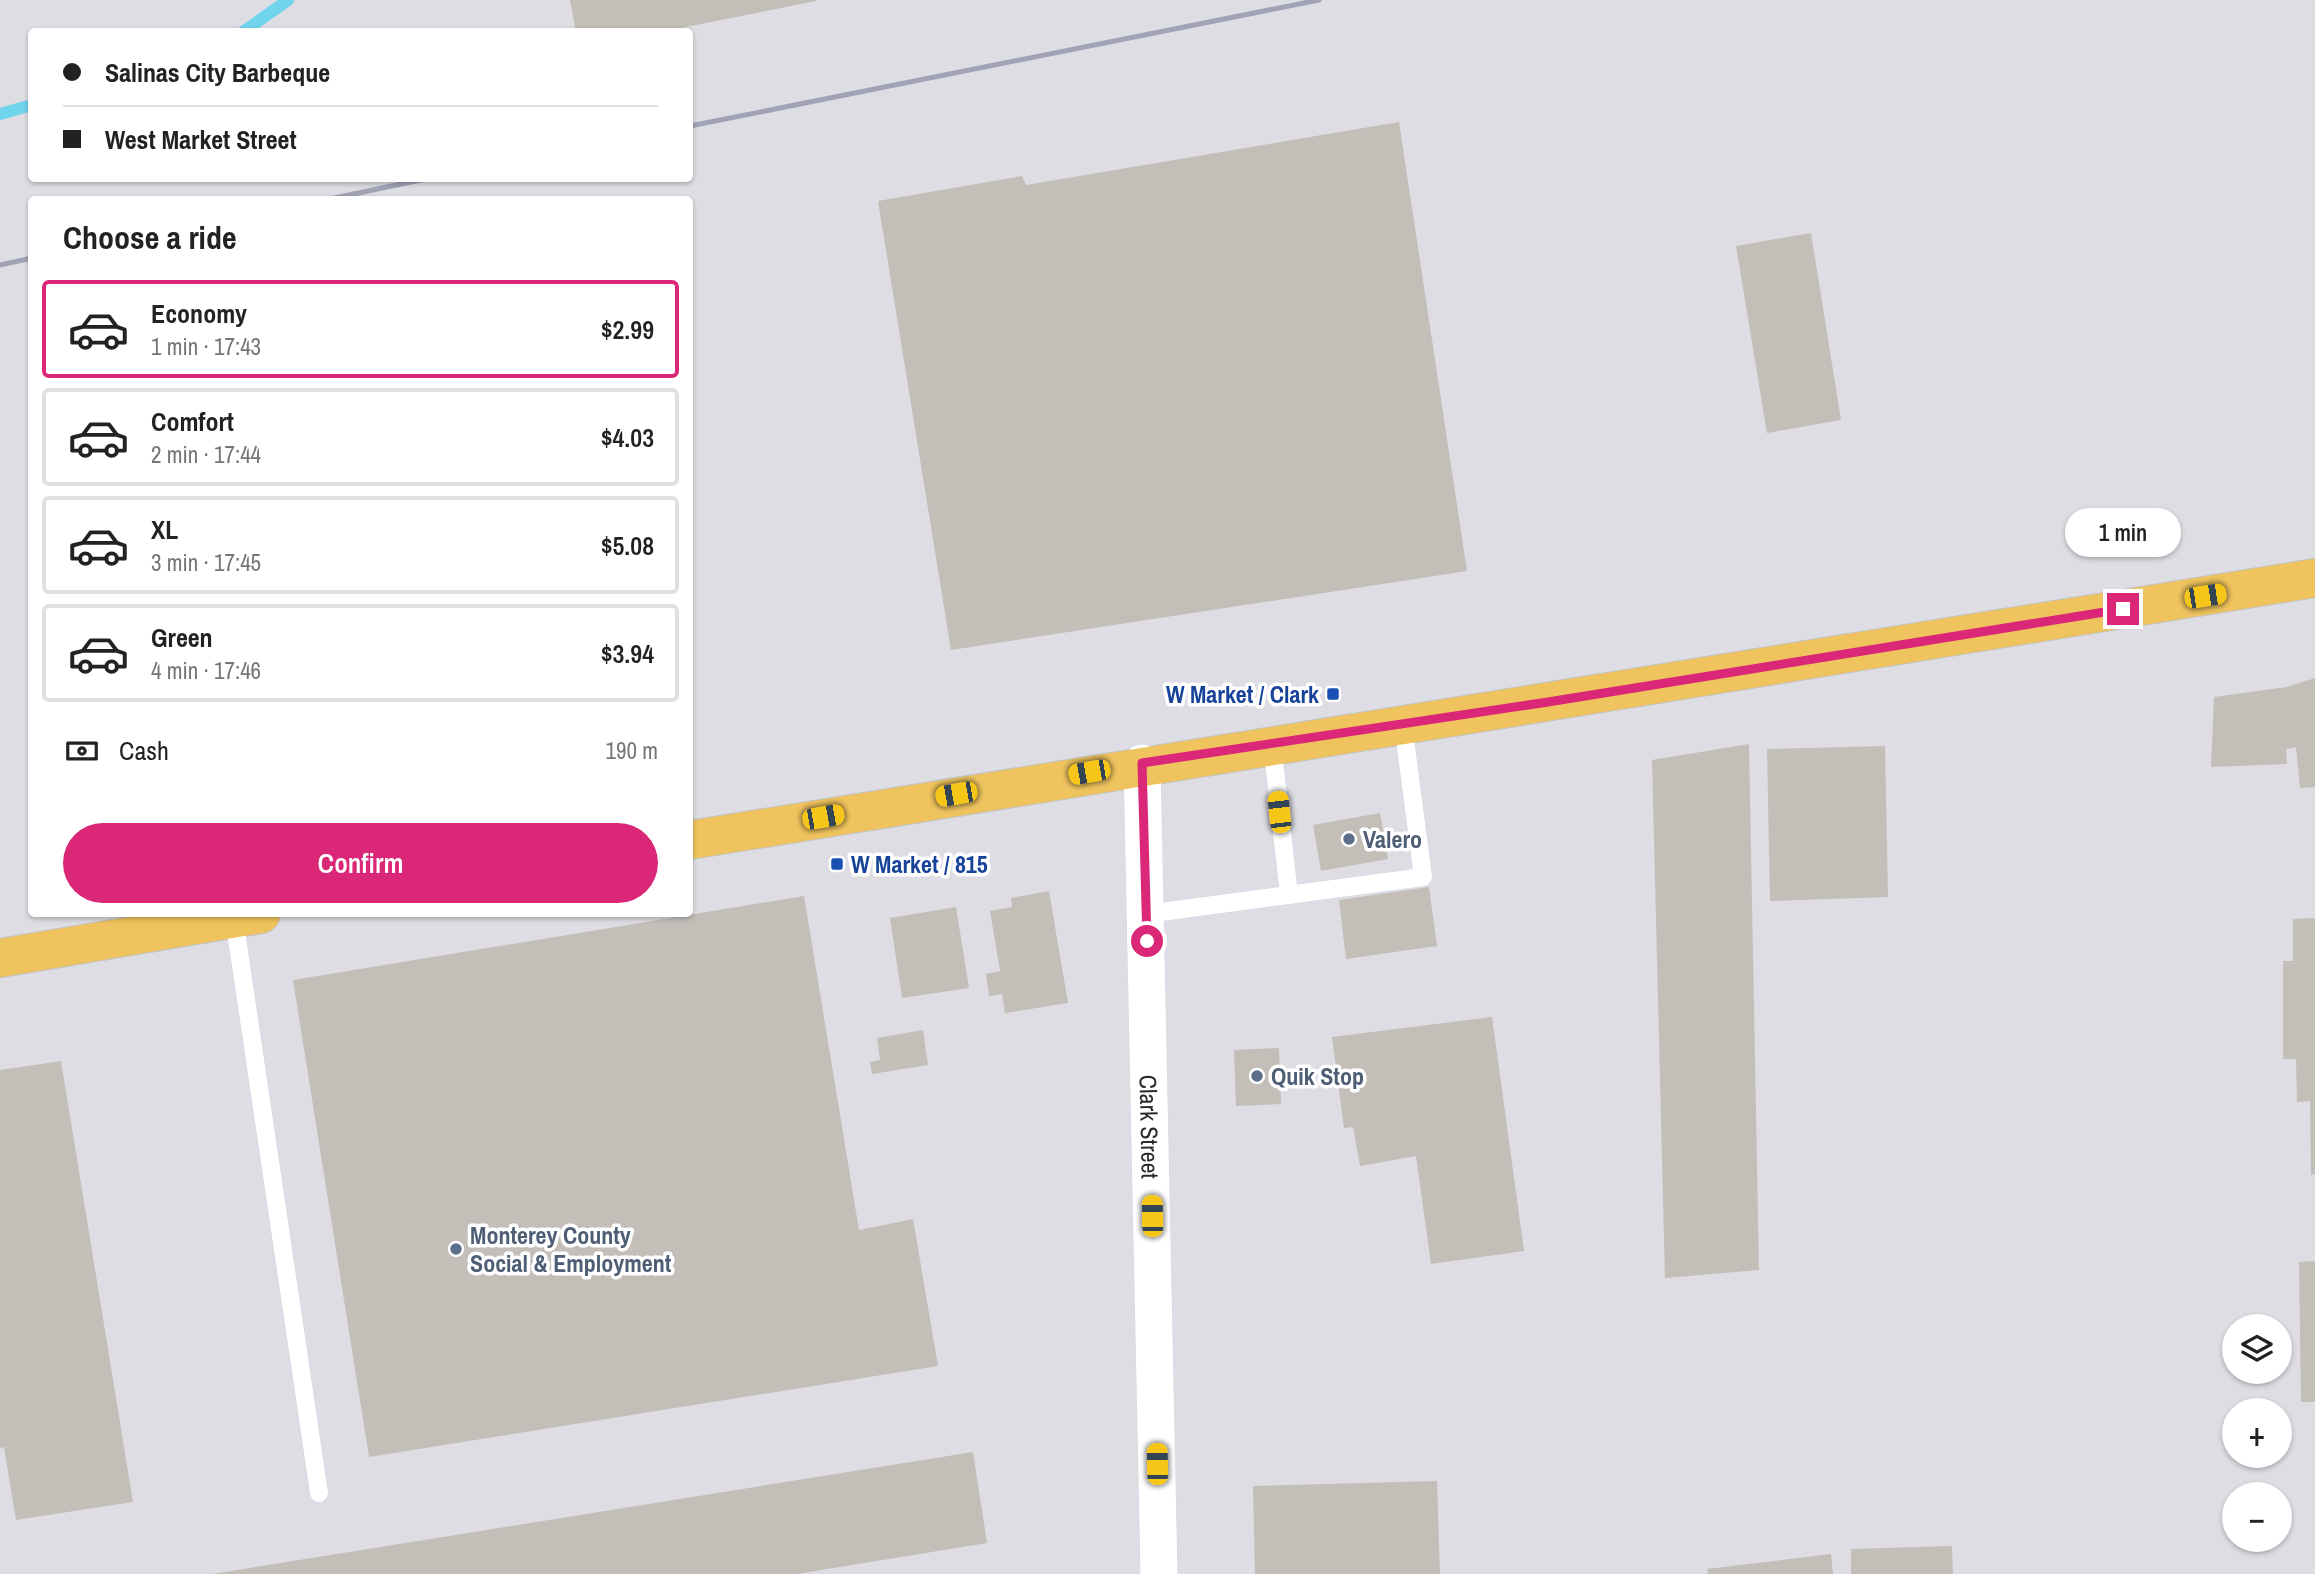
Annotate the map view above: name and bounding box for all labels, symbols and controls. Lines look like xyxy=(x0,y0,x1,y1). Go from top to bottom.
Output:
text: Salinas City Barbeque xyxy=(105,55,330,90)
text: West Market Street xyxy=(105,122,297,157)
text: Choose a ride xyxy=(63,216,237,259)
text: Economy xyxy=(151,296,247,331)
icon: car xyxy=(67,298,130,361)
text: $2.99 xyxy=(601,312,654,347)
text: 1 min · 17:43 xyxy=(151,331,261,362)
text: Comfort xyxy=(151,404,234,439)
icon: car xyxy=(67,406,130,469)
text: $4.03 xyxy=(601,420,654,455)
text: 2 min · 17:44 xyxy=(151,439,261,470)
callout: 1 min xyxy=(2065,508,2181,556)
text: XL xyxy=(151,512,178,547)
icon: car xyxy=(67,514,130,577)
text: 1 min xyxy=(2099,517,2147,548)
text: $5.08 xyxy=(601,528,654,563)
text: 3 min · 17:45 xyxy=(151,547,261,578)
car xyxy=(2183,582,2228,610)
route end xyxy=(2107,593,2139,625)
text: Green xyxy=(151,620,213,655)
icon: car xyxy=(67,622,130,685)
text: $3.94 xyxy=(601,636,654,671)
text: 4 min · 17:46 xyxy=(151,655,261,686)
place label: W Market / Clark xyxy=(1166,678,1319,710)
marker: W Market / Clark xyxy=(1325,686,1341,702)
icon: cash xyxy=(63,732,101,770)
text: Cash xyxy=(119,733,169,768)
text: 190 m xyxy=(606,735,658,766)
car xyxy=(1067,758,1112,786)
car xyxy=(934,780,979,808)
car xyxy=(1267,790,1292,834)
car xyxy=(801,803,846,831)
button: Confirm xyxy=(63,823,658,903)
place label: Valero xyxy=(1363,823,1422,855)
marker: Valero xyxy=(1341,831,1357,847)
place label: W Market / 815 xyxy=(851,848,988,880)
marker: W Market / 815 xyxy=(829,856,845,872)
route start xyxy=(1131,925,1163,957)
place label: Quik Stop xyxy=(1271,1060,1364,1092)
marker: Quik Stop xyxy=(1249,1068,1265,1084)
street label: Clark Street xyxy=(1133,1075,1167,1180)
car xyxy=(1142,1195,1163,1237)
place label: Monterey County Social & Employment xyxy=(470,1219,672,1279)
marker: Monterey County Social & Employment xyxy=(448,1241,464,1257)
map controls xyxy=(2222,1314,2292,1552)
button: layers xyxy=(2222,1314,2292,1384)
button: + xyxy=(2222,1398,2292,1468)
car xyxy=(1147,1443,1168,1485)
button: − xyxy=(2222,1482,2292,1552)

